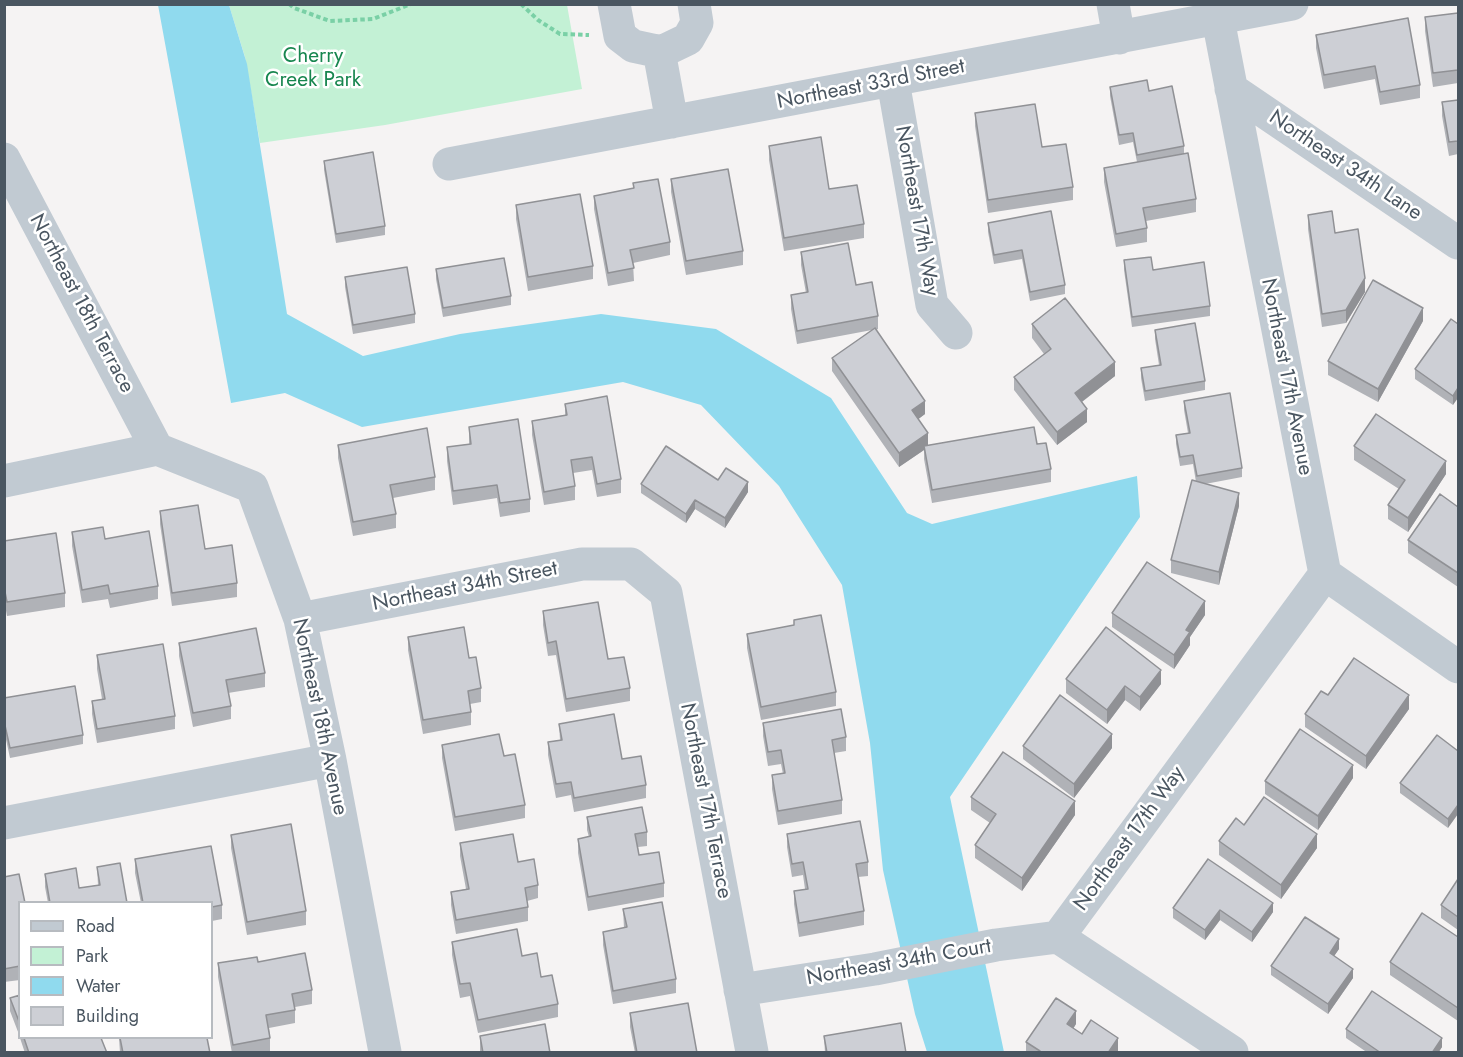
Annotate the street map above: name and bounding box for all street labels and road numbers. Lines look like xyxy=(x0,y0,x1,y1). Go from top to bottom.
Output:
street label: Northeast 33rd Street xyxy=(775,54,967,116)
street label: Northeast 34th Lane xyxy=(1264,105,1426,227)
street label: Northeast 17th Way xyxy=(889,124,943,298)
street label: Northeast 18th Terrace xyxy=(23,210,139,398)
street label: Northeast 17th Avenue xyxy=(1255,276,1317,478)
street label: Northeast 34th Street xyxy=(370,557,560,617)
street label: Northeast 18th Avenue xyxy=(286,616,352,818)
street label: Northeast 17th Terrace xyxy=(674,701,736,901)
street label: Northeast 17th Way xyxy=(1069,762,1191,916)
street label: Northeast 34th Court xyxy=(805,934,993,992)

